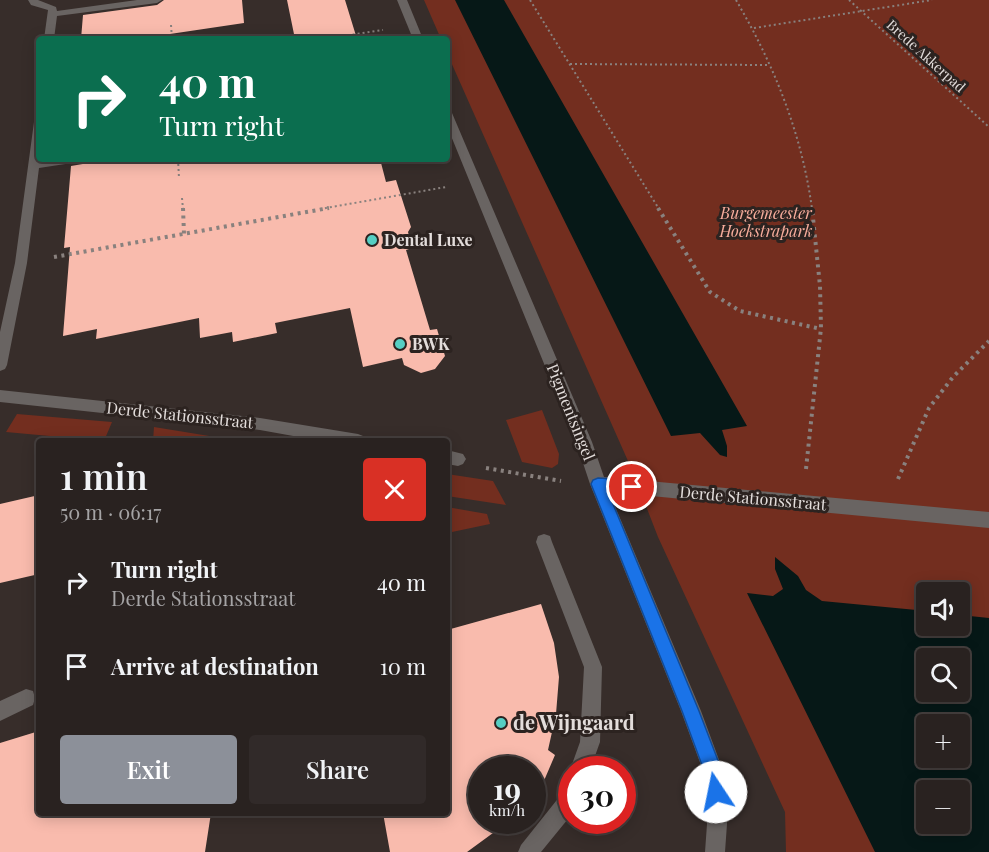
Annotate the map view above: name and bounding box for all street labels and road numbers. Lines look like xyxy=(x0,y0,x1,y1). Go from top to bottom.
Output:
street label: Brede Akkerpad xyxy=(883,15,970,96)
street label: Pigmentsingel xyxy=(543,360,600,464)
street label: Derde Stationsstraat xyxy=(106,396,255,433)
street label: Derde Stationsstraat xyxy=(679,481,828,514)

